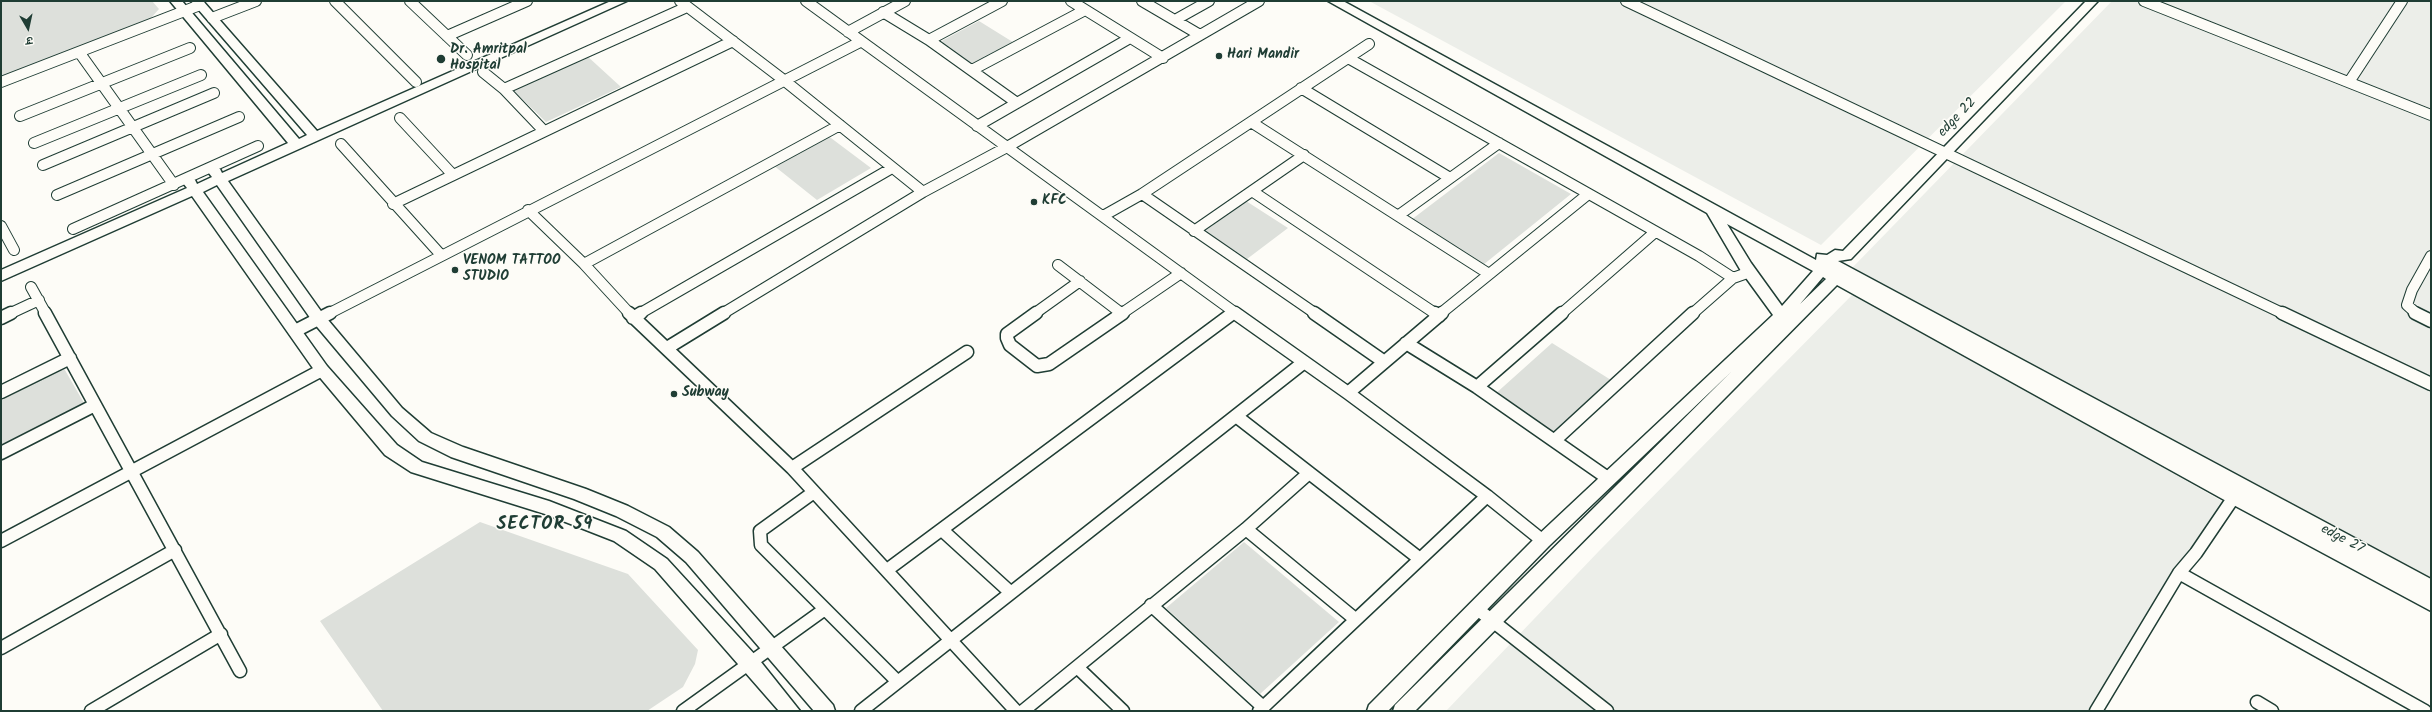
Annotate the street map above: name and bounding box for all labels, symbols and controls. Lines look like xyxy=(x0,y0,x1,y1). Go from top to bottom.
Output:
north arrow xyxy=(8,8,48,48)
text: उ xyxy=(25,30,35,49)
place label: Dr. Amritpal Hospital xyxy=(450,43,527,76)
place label: Hari Mandir xyxy=(1227,48,1299,64)
marker: Hari Mandir xyxy=(1214,51,1224,61)
marker: Dr. Amritpal Hospital xyxy=(435,53,447,65)
street label: edge 22 xyxy=(1935,95,1981,141)
place label: KFC xyxy=(1042,194,1067,210)
marker: KFC xyxy=(1029,197,1039,207)
place label: VENOM TATTOO STUDIO xyxy=(463,254,561,286)
marker: VENOM TATTOO STUDIO xyxy=(450,265,460,275)
place label: Subway xyxy=(682,386,729,402)
marker: Subway xyxy=(669,389,679,399)
district label: SECTOR 59 xyxy=(497,515,593,537)
street label: edge 27 xyxy=(2318,522,2366,558)

